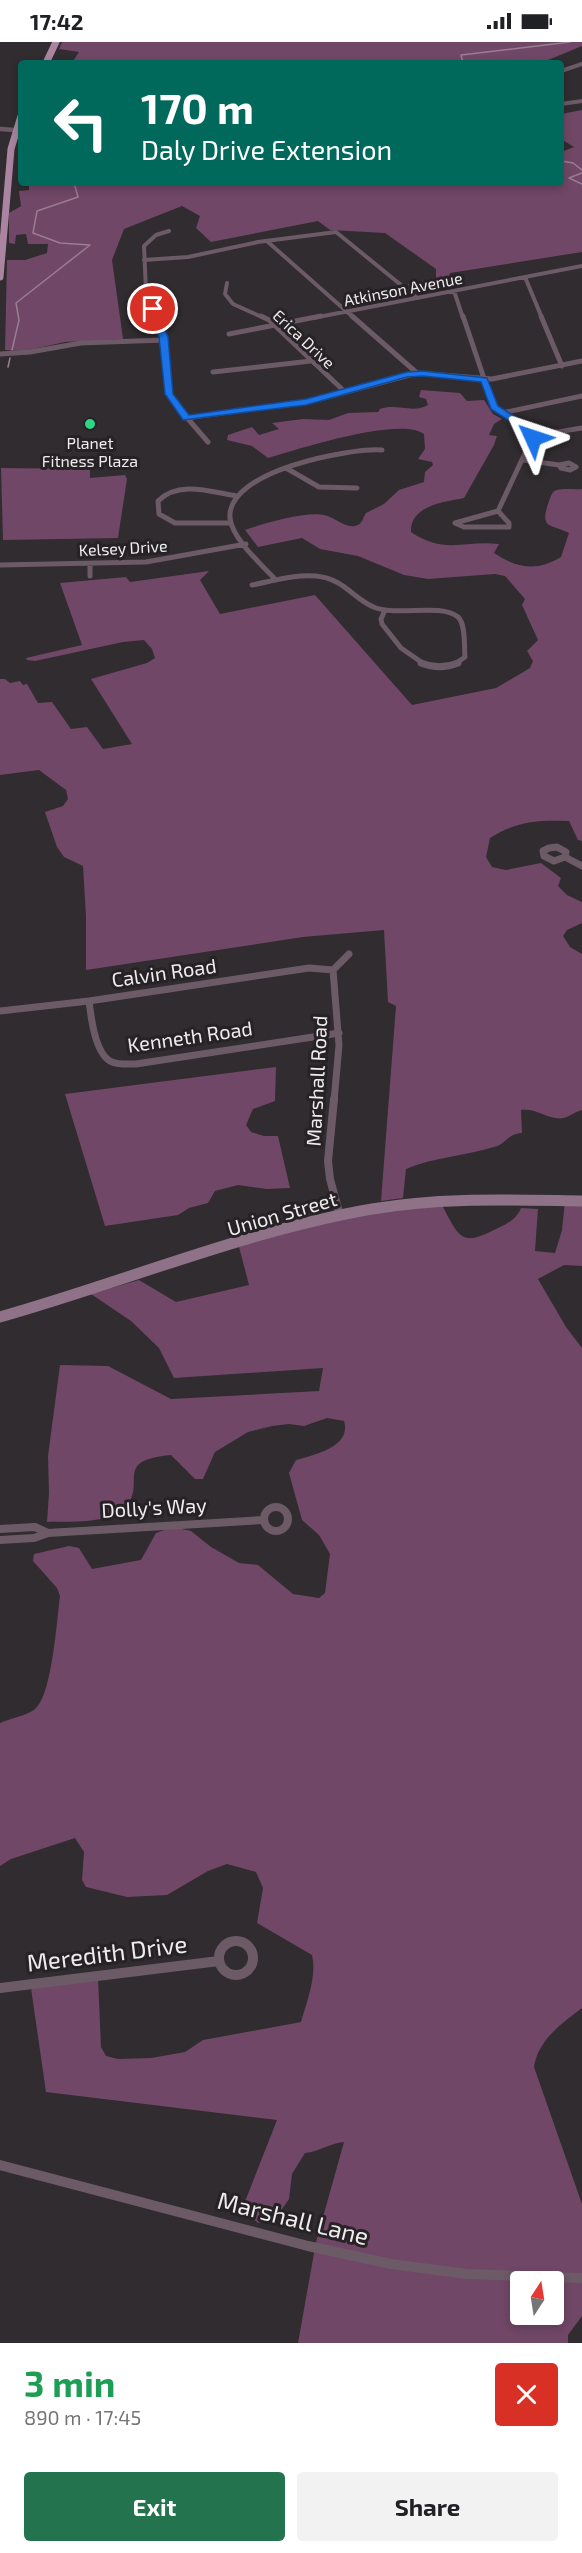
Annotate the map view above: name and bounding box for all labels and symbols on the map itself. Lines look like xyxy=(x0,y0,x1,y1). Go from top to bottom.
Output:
street label: Atkinson Avenue xyxy=(342,268,464,309)
pin xyxy=(127,283,178,334)
street label: Erica Drive xyxy=(270,305,339,372)
position arrow xyxy=(501,406,565,470)
marker: Planet Fitness Plaza xyxy=(83,417,97,431)
place label: Planet Fitness Plaza xyxy=(42,433,138,470)
street label: Kelsey Drive xyxy=(78,536,168,559)
street label: Calvin Road xyxy=(110,953,218,991)
street label: Kenneth Road xyxy=(126,1015,254,1057)
street label: Marshall Road xyxy=(301,1015,331,1147)
street label: Union Street xyxy=(224,1186,340,1240)
street label: Dolly's Way xyxy=(101,1492,208,1522)
street label: Meredith Drive xyxy=(25,1928,189,1977)
street label: Marshall Lane xyxy=(215,2185,372,2250)
north arrow xyxy=(510,2271,564,2325)

